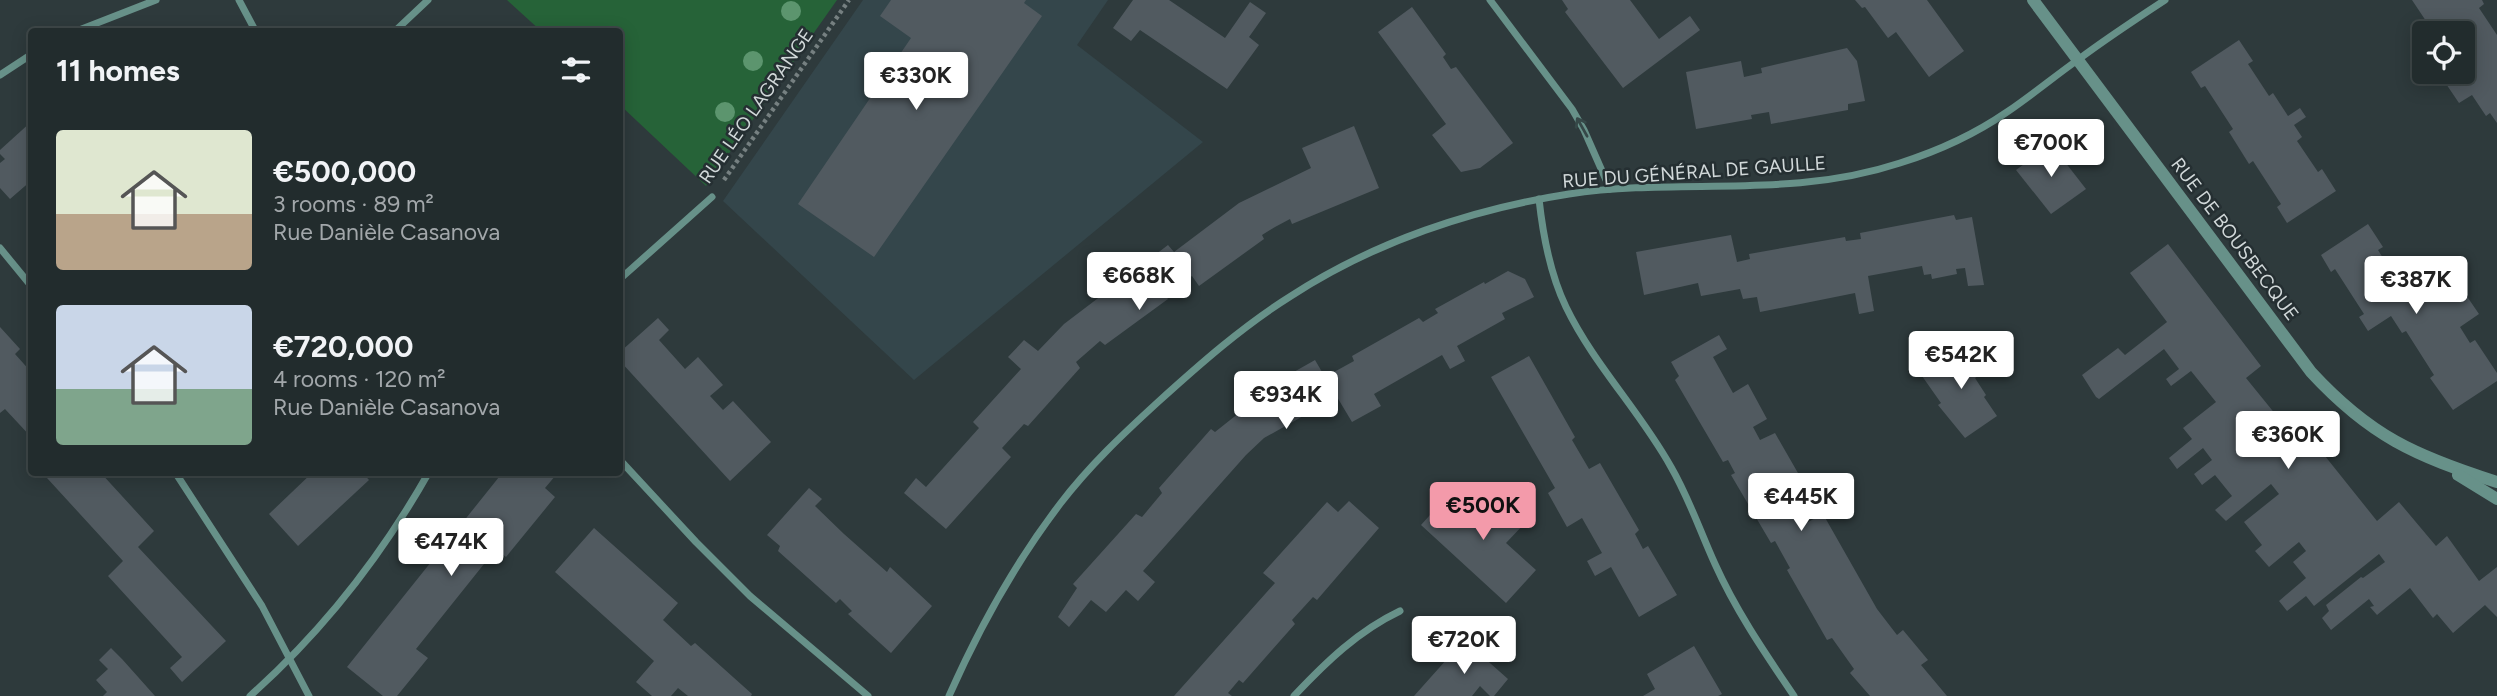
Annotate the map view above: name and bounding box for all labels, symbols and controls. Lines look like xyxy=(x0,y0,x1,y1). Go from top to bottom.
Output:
map controls xyxy=(2412,21,2475,84)
button: locate xyxy=(2412,21,2475,84)
street label: RUE LÉO LAGRANGE xyxy=(694,24,818,188)
icon: filters xyxy=(557,51,595,89)
text: 11 homes xyxy=(56,52,180,89)
pin: €330K xyxy=(867,52,965,112)
text: €330K xyxy=(880,61,952,89)
one-way arrow xyxy=(1575,117,1588,138)
pin: €700K xyxy=(2002,120,2100,179)
text: €700K xyxy=(2014,128,2088,156)
street label: RUE DU GÉNÉRAL DE GAULLE xyxy=(1561,151,1827,193)
text: €500,000 xyxy=(273,153,416,190)
street label: RUE DE BOUSBECQUE xyxy=(2166,153,2304,325)
icon: home xyxy=(112,158,196,242)
text: 3 rooms · 89 m² xyxy=(273,190,434,218)
text: Rue Danièle Casanova xyxy=(273,218,500,246)
pin: €668K xyxy=(1090,252,1188,312)
pin: €387K xyxy=(2367,256,2465,316)
text: €668K xyxy=(1103,261,1175,289)
text: €387K xyxy=(2381,265,2451,293)
text: €720,000 xyxy=(273,328,413,365)
pin: €542K xyxy=(1912,332,2010,391)
icon: home xyxy=(112,333,196,417)
text: €542K xyxy=(1925,340,1997,368)
text: 4 rooms · 120 m² xyxy=(273,365,446,393)
pin: €934K xyxy=(1237,372,1335,431)
text: €934K xyxy=(1250,380,1322,408)
text: Rue Danièle Casanova xyxy=(273,393,500,421)
pin: €360K xyxy=(2239,412,2337,471)
text: €360K xyxy=(2252,420,2324,448)
pin: €445K xyxy=(1752,474,1850,533)
pin: €500K xyxy=(1434,482,1532,542)
text: €445K xyxy=(1764,482,1838,510)
text: €500K xyxy=(1446,491,1520,519)
pin: €474K xyxy=(402,518,500,578)
text: €474K xyxy=(414,527,488,555)
pin: €720K xyxy=(1415,616,1513,676)
text: €720K xyxy=(1428,625,1500,653)

